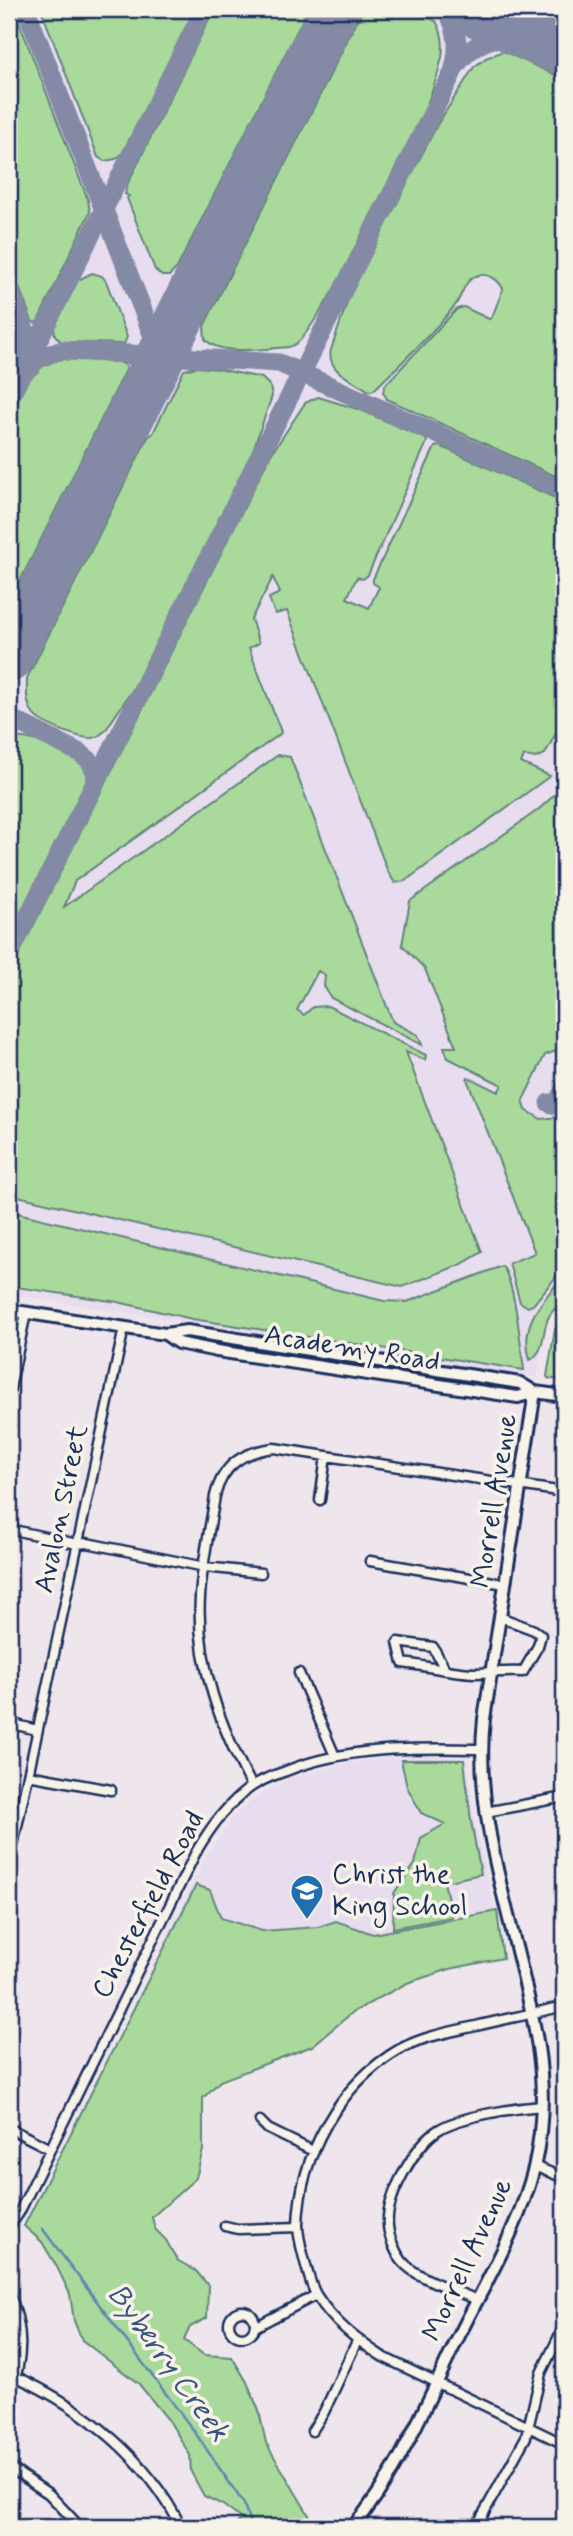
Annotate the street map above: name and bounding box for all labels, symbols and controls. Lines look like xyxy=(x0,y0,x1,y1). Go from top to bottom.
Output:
street label: Academy Road xyxy=(261,1317,443,1381)
street label: Morrell Avenue xyxy=(463,1411,527,1591)
street label: Avalon Street xyxy=(26,1421,98,1597)
street label: Chesterfield Road xyxy=(84,1805,214,2005)
place label: Christ the King School xyxy=(332,1857,468,1928)
school or university icon: Christ the King School xyxy=(288,1872,326,1921)
street label: Morrell Avenue xyxy=(414,2172,522,2348)
water label: Byberry Creek xyxy=(98,2277,238,2450)

